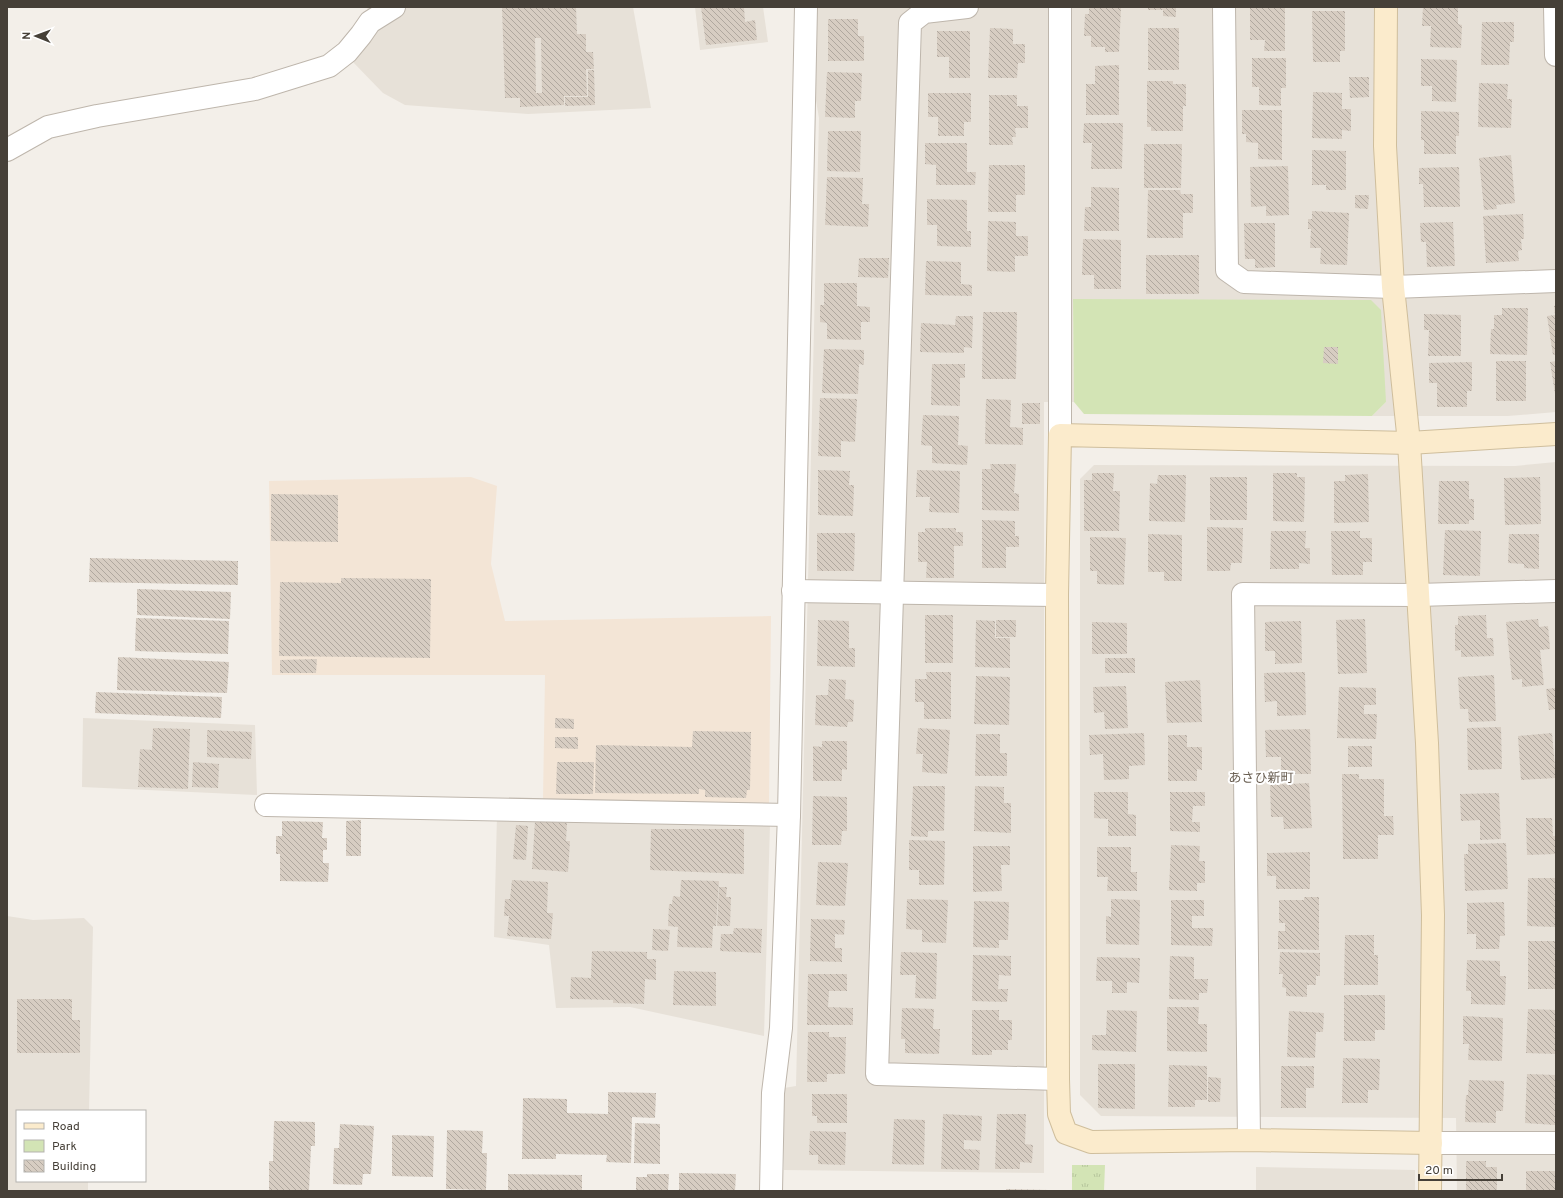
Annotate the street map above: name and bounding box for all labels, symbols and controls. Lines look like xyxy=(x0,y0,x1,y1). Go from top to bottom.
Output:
north arrow xyxy=(16,16,56,56)
text: N xyxy=(20,32,34,40)
district label: あさひ新町 xyxy=(1228,771,1294,787)
legend xyxy=(16,1110,146,1182)
text: Road xyxy=(52,1119,80,1135)
text: Park xyxy=(52,1139,77,1155)
scale bar xyxy=(1419,1156,1502,1182)
text: Building xyxy=(52,1159,96,1175)
text: 20 m xyxy=(1425,1163,1453,1179)

